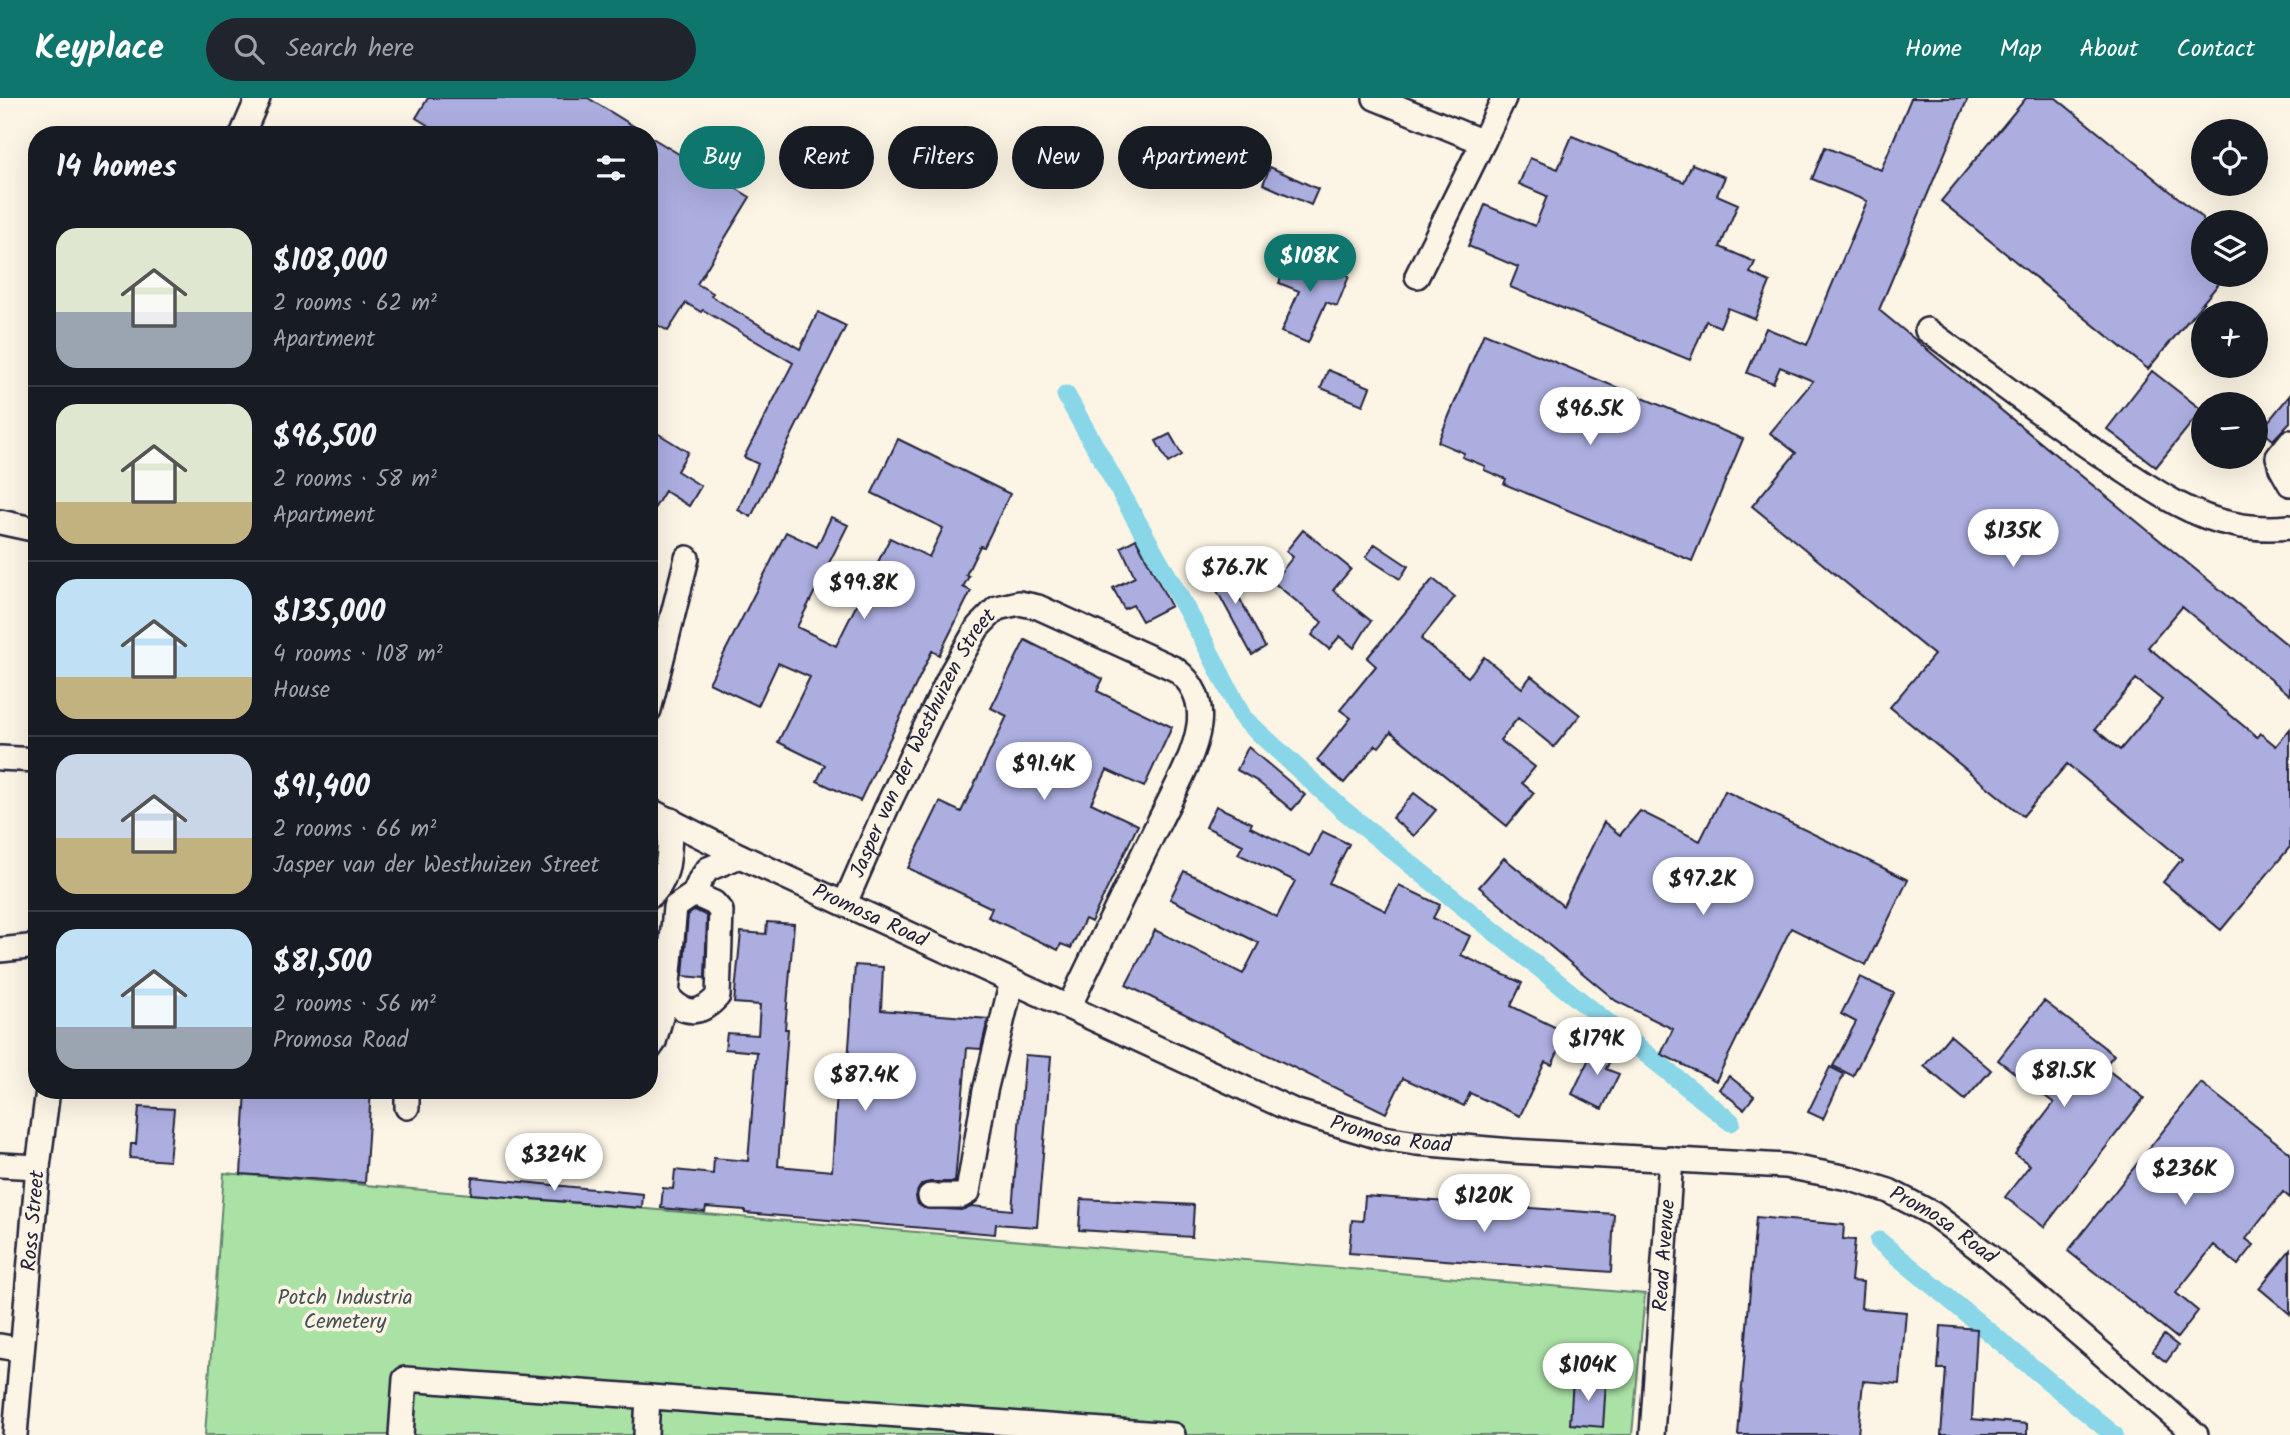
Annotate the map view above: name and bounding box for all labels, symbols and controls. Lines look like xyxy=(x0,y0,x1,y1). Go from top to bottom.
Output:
search box xyxy=(206,18,696,81)
text: Keyplace xyxy=(35,23,164,76)
text: Search here xyxy=(286,28,414,70)
icon: search xyxy=(230,30,268,68)
text: Home xyxy=(1905,30,1962,69)
text: Map xyxy=(2000,30,2042,69)
text: About xyxy=(2080,30,2138,69)
text: Contact xyxy=(2176,30,2255,69)
map controls xyxy=(2191,119,2268,469)
button: locate xyxy=(2191,119,2268,196)
chip: Buy xyxy=(679,126,765,189)
chip: Rent xyxy=(779,126,874,189)
chip: Filters xyxy=(888,126,998,189)
chip: New xyxy=(1012,126,1104,189)
chip: Apartment xyxy=(1118,126,1272,189)
text: 14 homes xyxy=(56,144,177,192)
icon: filters xyxy=(592,149,630,187)
button: layers xyxy=(2191,210,2268,287)
pin: $108K xyxy=(1261,234,1359,294)
text: $108,000 xyxy=(273,238,387,286)
text: $108K xyxy=(1280,239,1340,275)
icon: home xyxy=(112,256,196,340)
text: 2 rooms · 62 m² xyxy=(273,286,437,322)
button: + xyxy=(2191,301,2268,378)
text: Apartment xyxy=(273,322,375,358)
pin: $96.5K xyxy=(1533,388,1647,447)
text: $96.5K xyxy=(1556,392,1624,428)
button: − xyxy=(2191,392,2268,469)
text: $96,500 xyxy=(273,414,376,462)
icon: home xyxy=(112,432,196,516)
text: 2 rooms · 58 m² xyxy=(273,462,437,498)
text: Apartment xyxy=(273,498,375,534)
pin: $135K xyxy=(1964,510,2062,569)
text: $135K xyxy=(1984,514,2042,550)
pin: $76.7K xyxy=(1178,546,1292,606)
text: $76.7K xyxy=(1201,551,1269,587)
pin: $99.8K xyxy=(807,561,921,621)
text: $99.8K xyxy=(829,566,899,602)
text: $135,000 xyxy=(273,589,385,637)
street label: Jasper van der Westhuizen Street xyxy=(841,600,1005,883)
icon: home xyxy=(112,607,196,691)
text: 4 rooms · 108 m² xyxy=(273,637,443,673)
text: House xyxy=(273,673,330,709)
pin: $91.4K xyxy=(987,742,1101,802)
text: $91.4K xyxy=(1012,747,1076,783)
text: $91,400 xyxy=(273,764,370,812)
icon: home xyxy=(112,782,196,866)
text: 2 rooms · 66 m² xyxy=(273,812,436,848)
text: Jasper van der Westhuizen Street xyxy=(273,848,599,884)
pin: $97.2K xyxy=(1646,858,1760,917)
text: $97.2K xyxy=(1669,862,1737,898)
street label: Promosa Road xyxy=(807,875,933,957)
text: $81,500 xyxy=(273,939,371,987)
icon: home xyxy=(112,957,196,1041)
text: 2 rooms · 56 m² xyxy=(273,987,436,1023)
pin: $179K xyxy=(1548,1018,1646,1077)
text: $179K xyxy=(1569,1022,1625,1058)
text: Promosa Road xyxy=(273,1023,408,1059)
pin: $81.5K xyxy=(2007,1049,2121,1109)
pin: $87.4K xyxy=(808,1054,922,1113)
text: $81.5K xyxy=(2031,1054,2097,1090)
text: $87.4K xyxy=(830,1058,900,1094)
street label: Promosa Road xyxy=(1326,1106,1453,1162)
pin: $324K xyxy=(505,1134,603,1193)
text: $324K xyxy=(521,1138,587,1174)
pin: $236K xyxy=(2136,1148,2234,1207)
text: $236K xyxy=(2152,1152,2218,1188)
street label: Ross Street xyxy=(13,1168,54,1273)
pin: $120K xyxy=(1435,1174,1533,1234)
street label: Promosa Road xyxy=(1883,1177,2005,1273)
text: $120K xyxy=(1454,1179,1514,1215)
street label: Read Avenue xyxy=(1644,1198,1685,1313)
park label: Potch Industria Cemetery xyxy=(277,1282,413,1339)
pin: $104K xyxy=(1539,1344,1637,1403)
text: $104K xyxy=(1559,1348,1617,1384)

